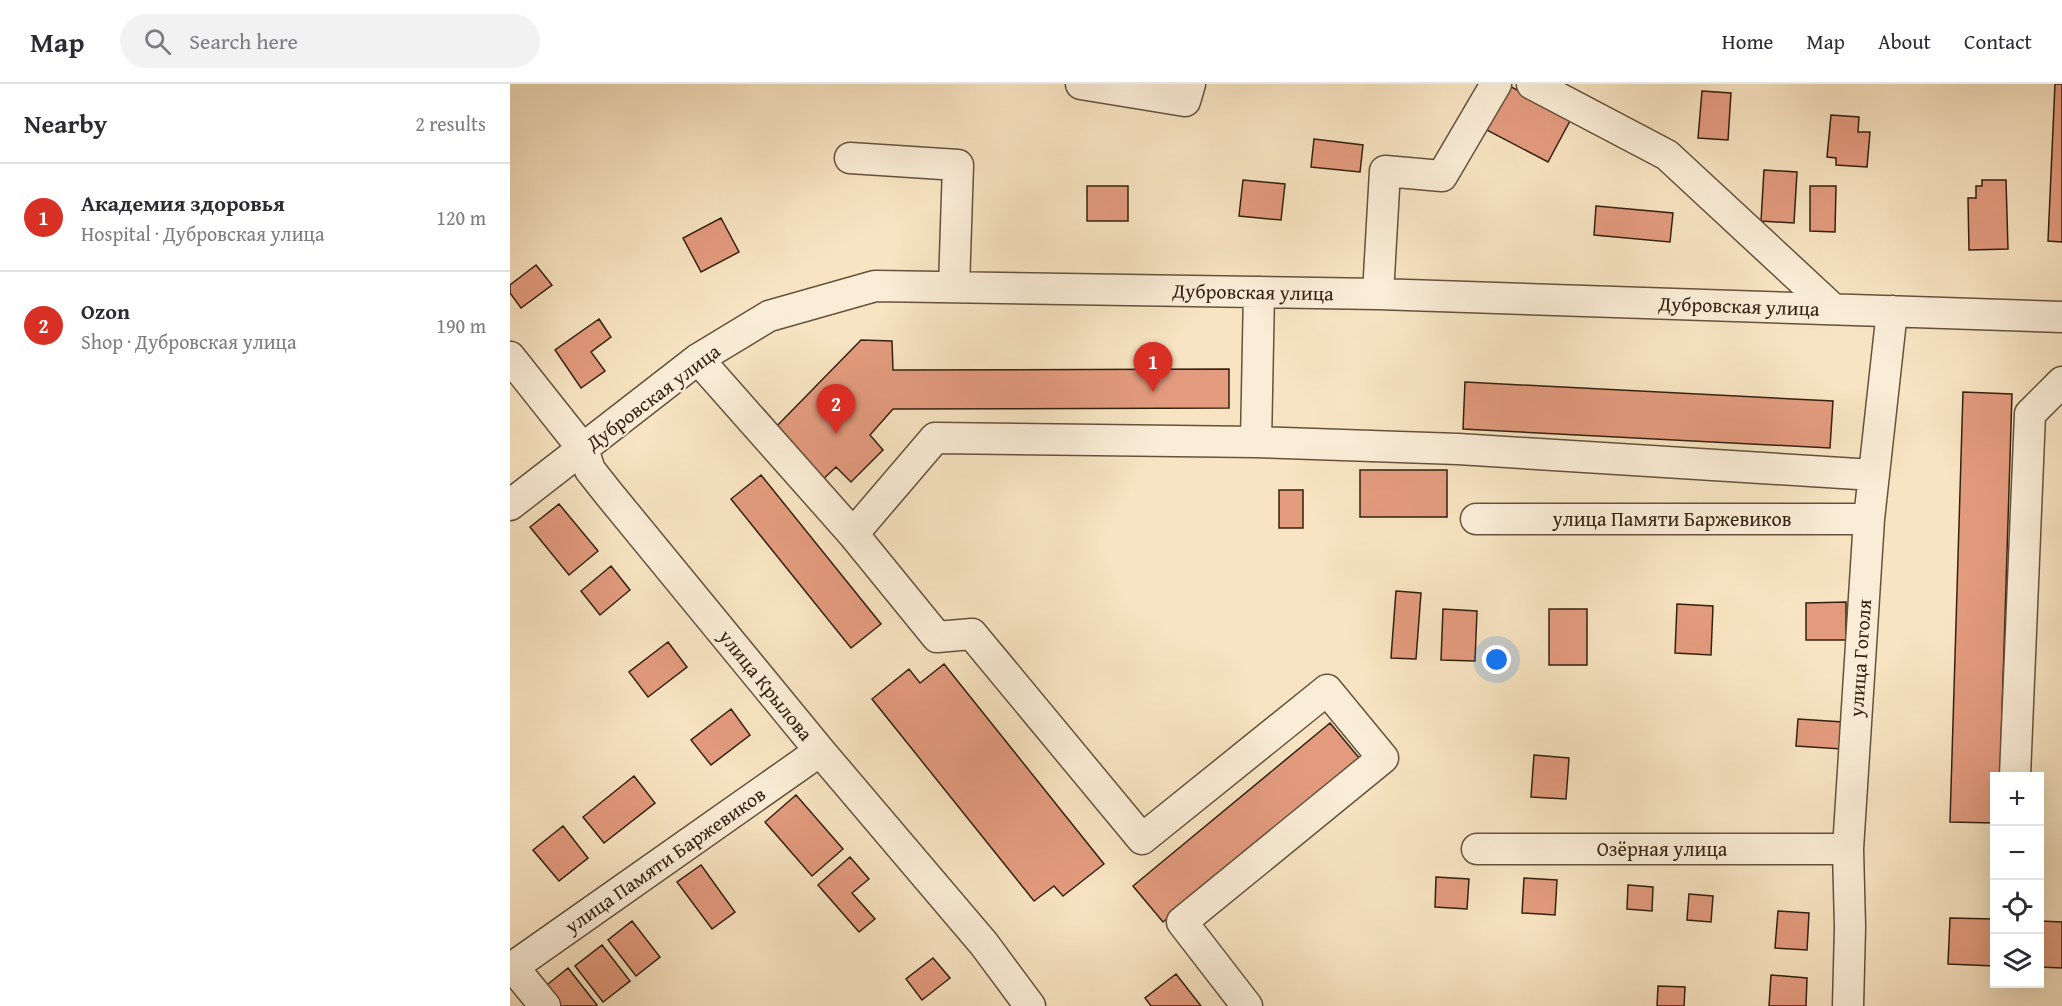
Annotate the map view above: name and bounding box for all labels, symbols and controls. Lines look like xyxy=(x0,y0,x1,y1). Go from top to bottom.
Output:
search box xyxy=(120,14,540,68)
text: Map xyxy=(30,21,84,62)
icon: search xyxy=(141,25,174,58)
text: Search here xyxy=(189,25,298,57)
text: Home xyxy=(1722,26,1773,57)
text: Map xyxy=(1806,26,1845,57)
text: About xyxy=(1878,26,1931,57)
text: Contact xyxy=(1964,26,2032,57)
text: Nearby xyxy=(24,104,107,143)
text: 2 results xyxy=(415,109,486,138)
text: Академия здоровья xyxy=(81,187,285,219)
text: 1 xyxy=(38,203,49,232)
text: 120 m xyxy=(436,203,486,232)
text: Hospital · Дубровская улица xyxy=(81,219,324,248)
street label: Дубровская улица xyxy=(1171,276,1334,307)
street label: Дубровская улица xyxy=(1657,288,1821,323)
text: Ozon xyxy=(81,295,130,327)
text: 2 xyxy=(38,311,49,340)
text: 190 m xyxy=(436,311,486,340)
text: Shop · Дубровская улица xyxy=(81,327,296,356)
street label: Дубровская улица xyxy=(579,336,726,457)
pin: 1 xyxy=(1134,342,1172,392)
pin: 2 xyxy=(816,384,856,434)
street label: улица Памяти Баржевиков xyxy=(1552,504,1791,533)
street label: улица Гоголя xyxy=(1841,598,1878,719)
street label: улица Крылова xyxy=(712,622,821,747)
your location xyxy=(1482,645,1511,674)
map controls xyxy=(1990,772,2044,988)
button: + xyxy=(1990,772,2044,826)
street label: улица Памяти Баржевиков xyxy=(558,779,771,941)
button: − xyxy=(1990,826,2044,880)
street label: Озёрная улица xyxy=(1597,834,1728,863)
button: locate xyxy=(1990,880,2044,934)
button: layers xyxy=(1990,934,2044,988)

